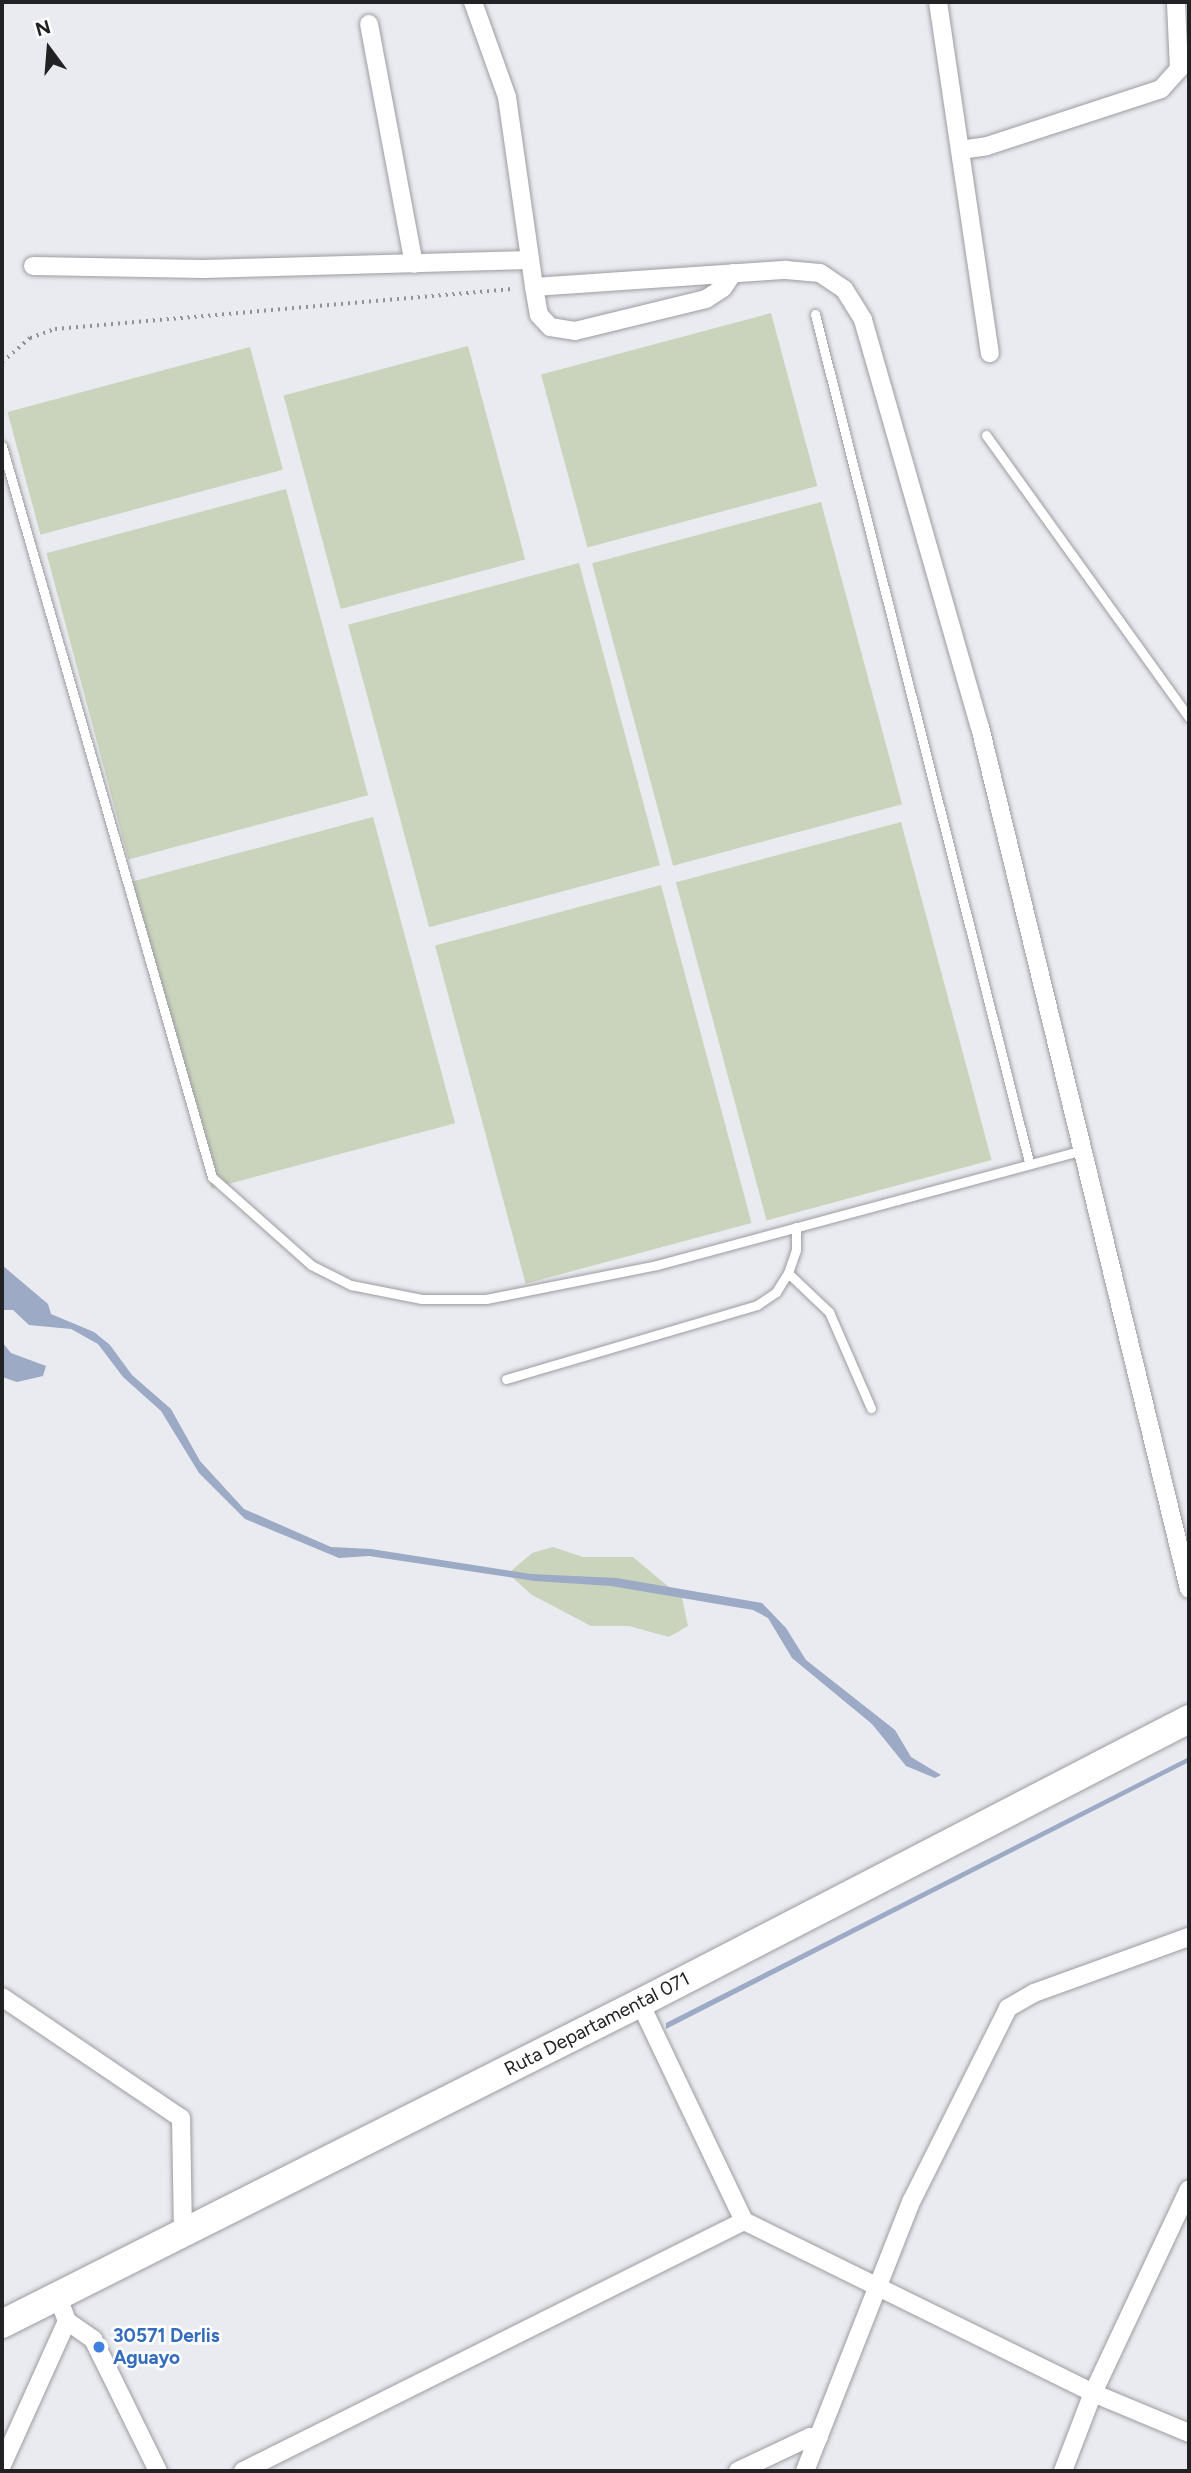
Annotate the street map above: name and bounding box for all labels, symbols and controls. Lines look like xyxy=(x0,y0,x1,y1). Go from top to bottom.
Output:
north arrow xyxy=(14,14,84,84)
text: N xyxy=(33,15,53,41)
street label: Ruta Departamental 071 xyxy=(501,1967,693,2081)
place label: 30571 Derlis Aguayo xyxy=(113,2325,220,2369)
marker: 30571 Derlis Aguayo xyxy=(91,2339,107,2355)

